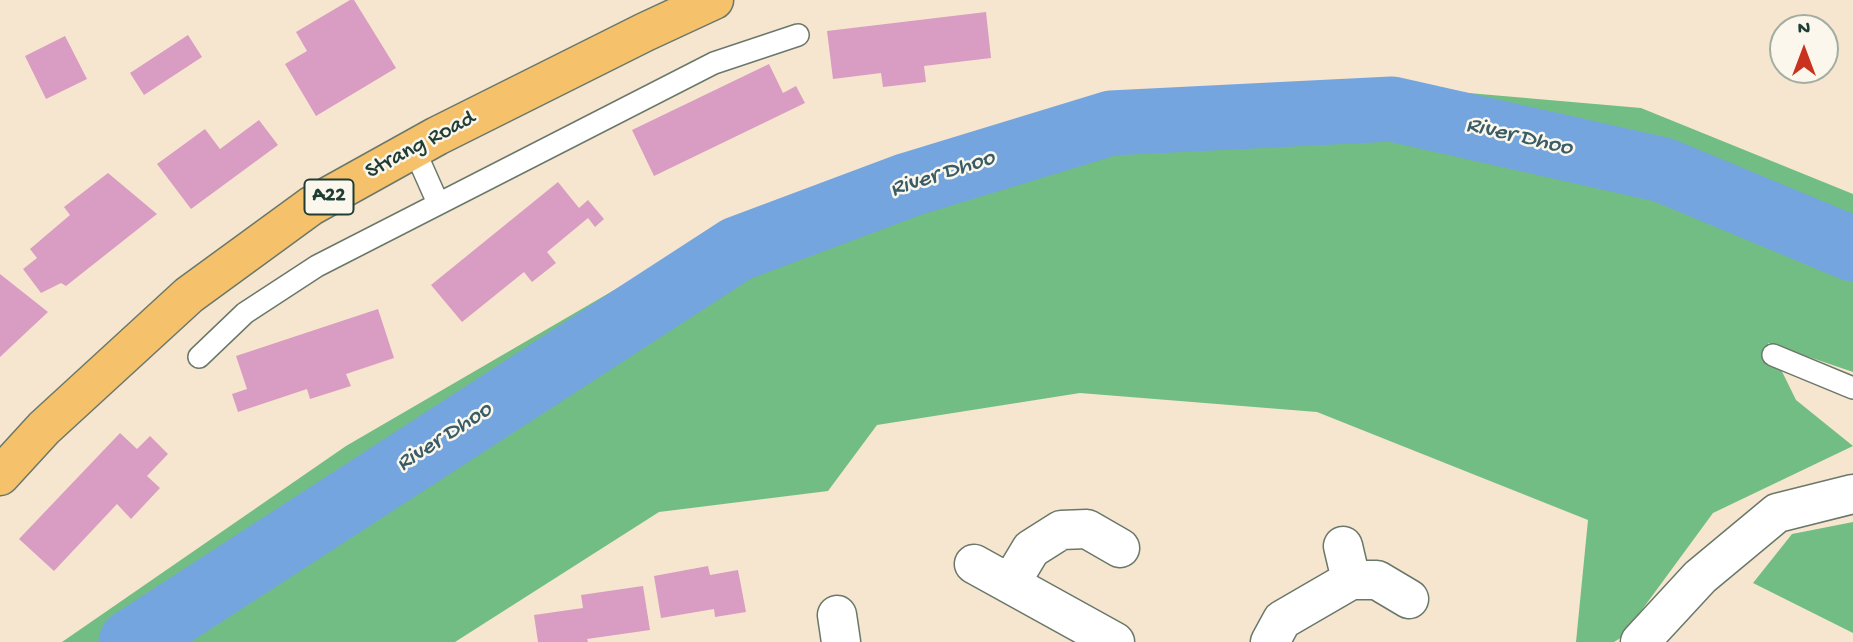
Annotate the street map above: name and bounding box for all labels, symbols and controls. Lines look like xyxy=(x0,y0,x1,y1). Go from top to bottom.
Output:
north arrow xyxy=(1769,14,1839,84)
text: N xyxy=(1798,18,1810,41)
street label: Strang Road xyxy=(361,105,481,187)
water label: River Dhoo xyxy=(1463,112,1575,164)
water label: River Dhoo xyxy=(887,145,999,205)
road number: A22 xyxy=(304,180,354,214)
water label: River Dhoo xyxy=(392,396,498,480)

